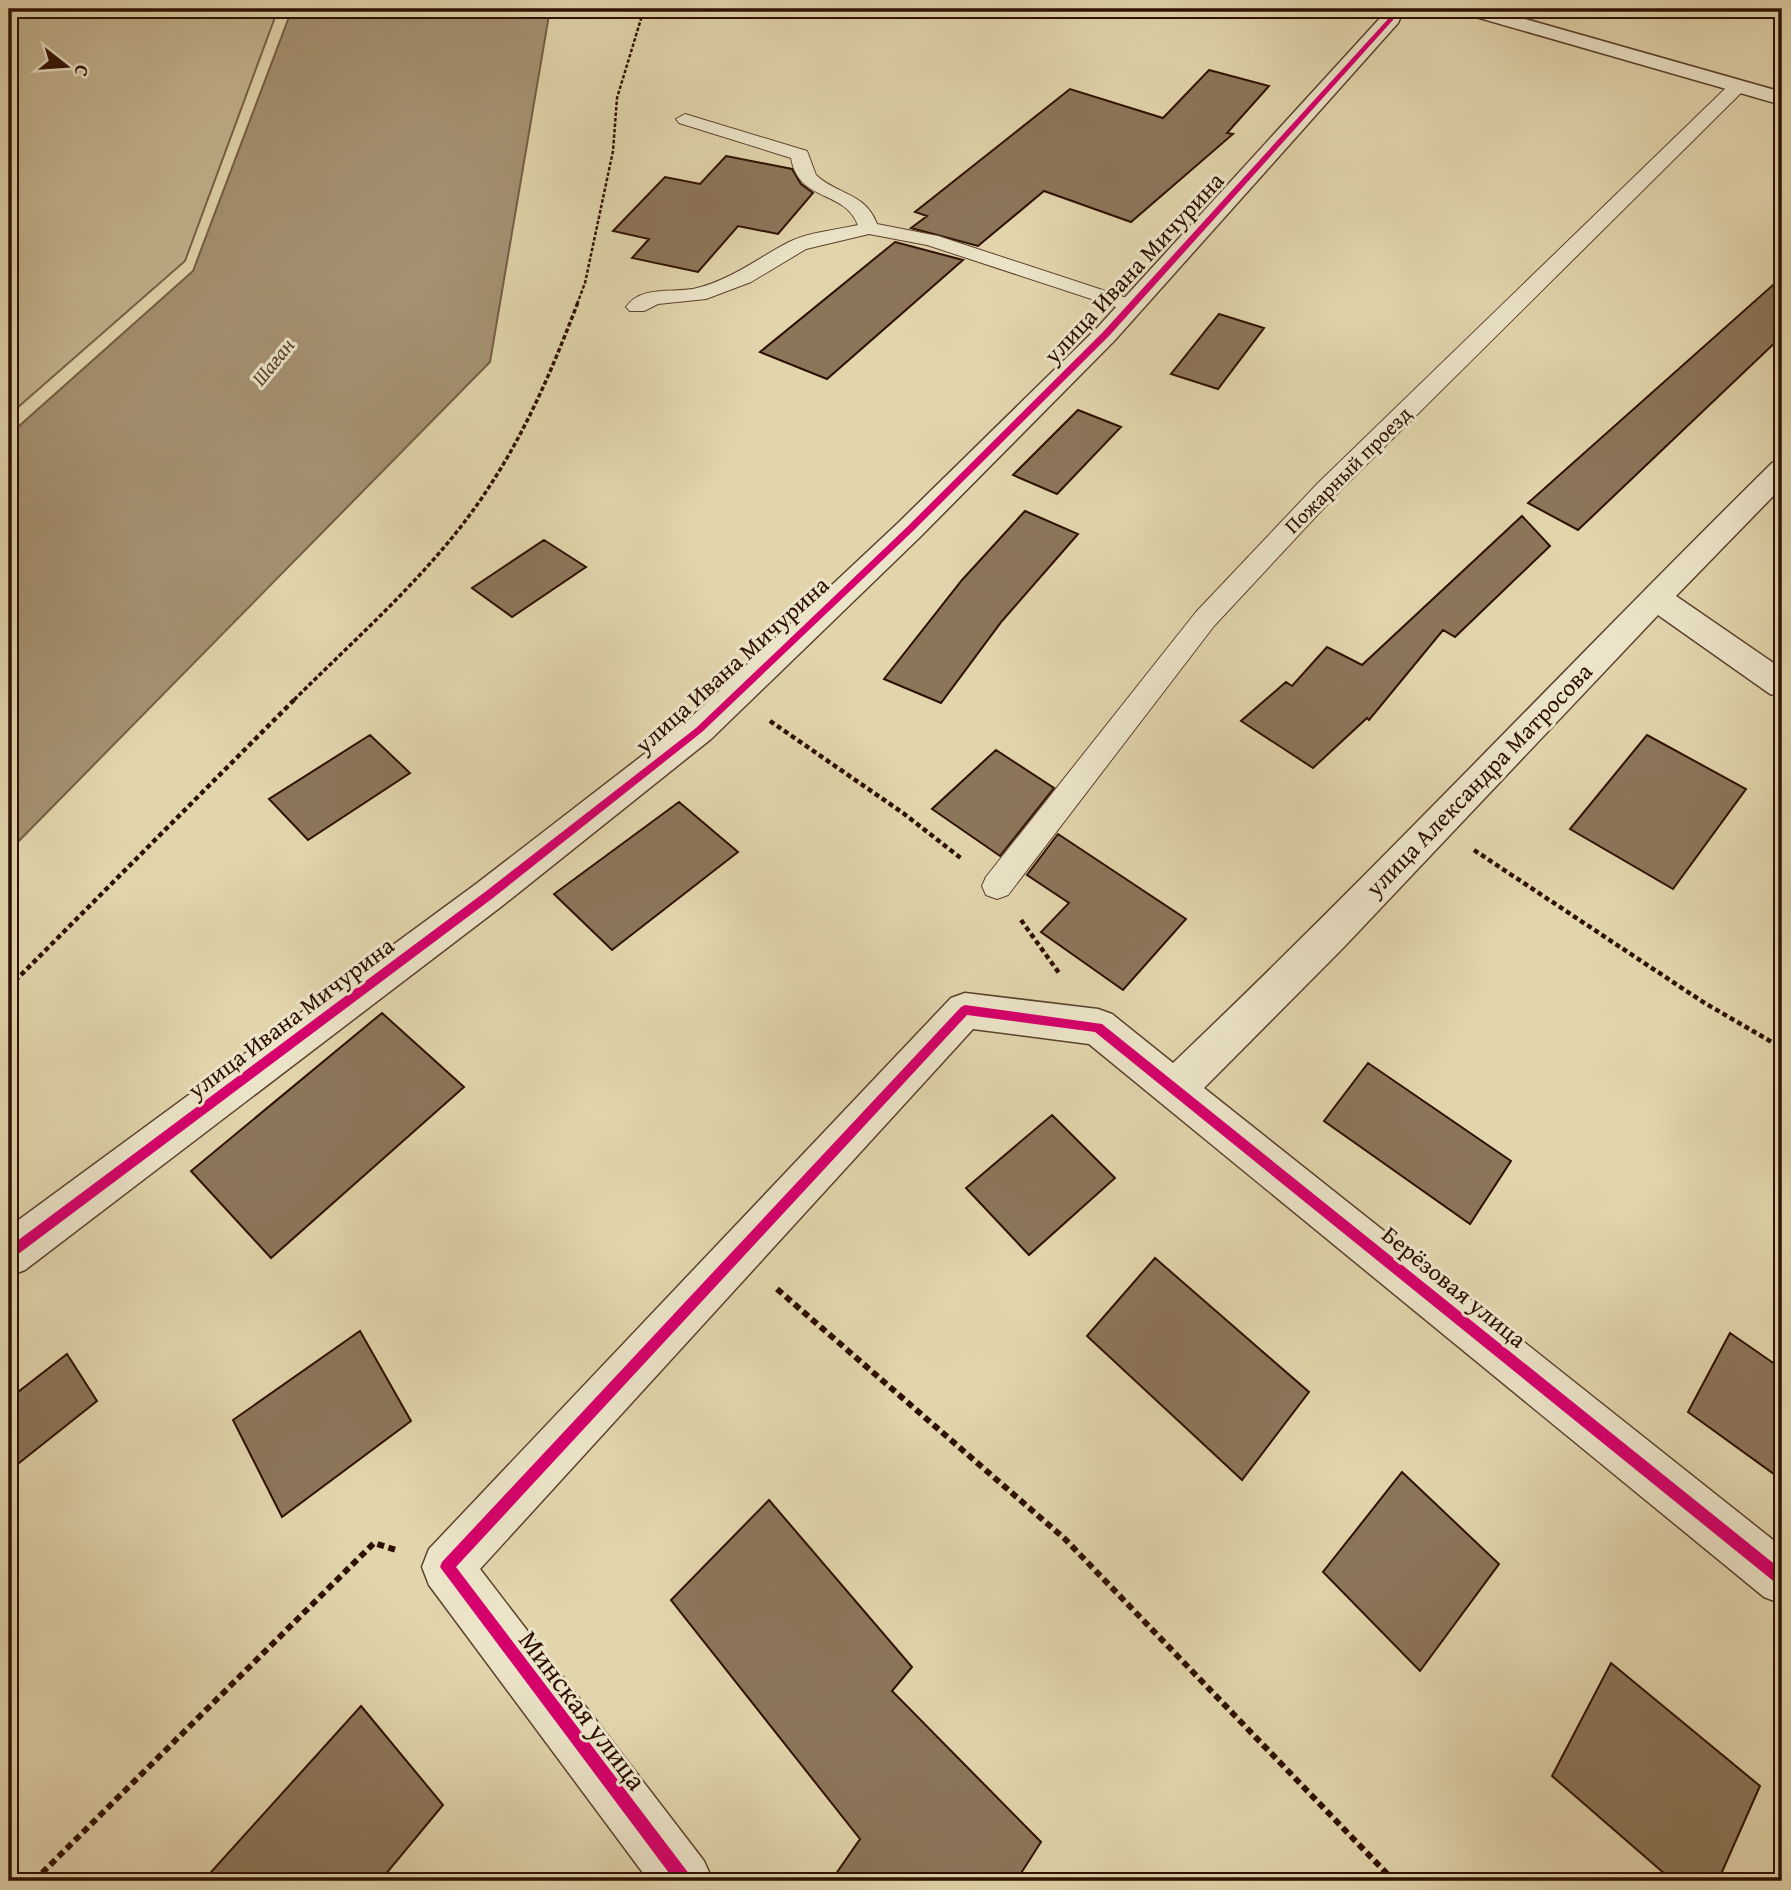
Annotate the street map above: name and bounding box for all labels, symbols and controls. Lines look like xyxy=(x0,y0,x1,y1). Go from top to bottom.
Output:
north arrow xyxy=(32,32,102,102)
text: С xyxy=(67,62,97,80)
street label: улица Ивана Мичурина xyxy=(1035,164,1232,372)
water label: Шаған xyxy=(244,331,302,392)
street label: Пожарный проезд xyxy=(1277,398,1419,540)
street label: улица Ивана Мичурина xyxy=(626,567,837,762)
street label: улица Александра Матросова xyxy=(1356,654,1600,905)
street label: улица Ивана Мичурина xyxy=(179,928,402,1108)
street label: Берёзовая улица xyxy=(1374,1217,1535,1356)
street label: Минская улица xyxy=(509,1621,658,1799)

